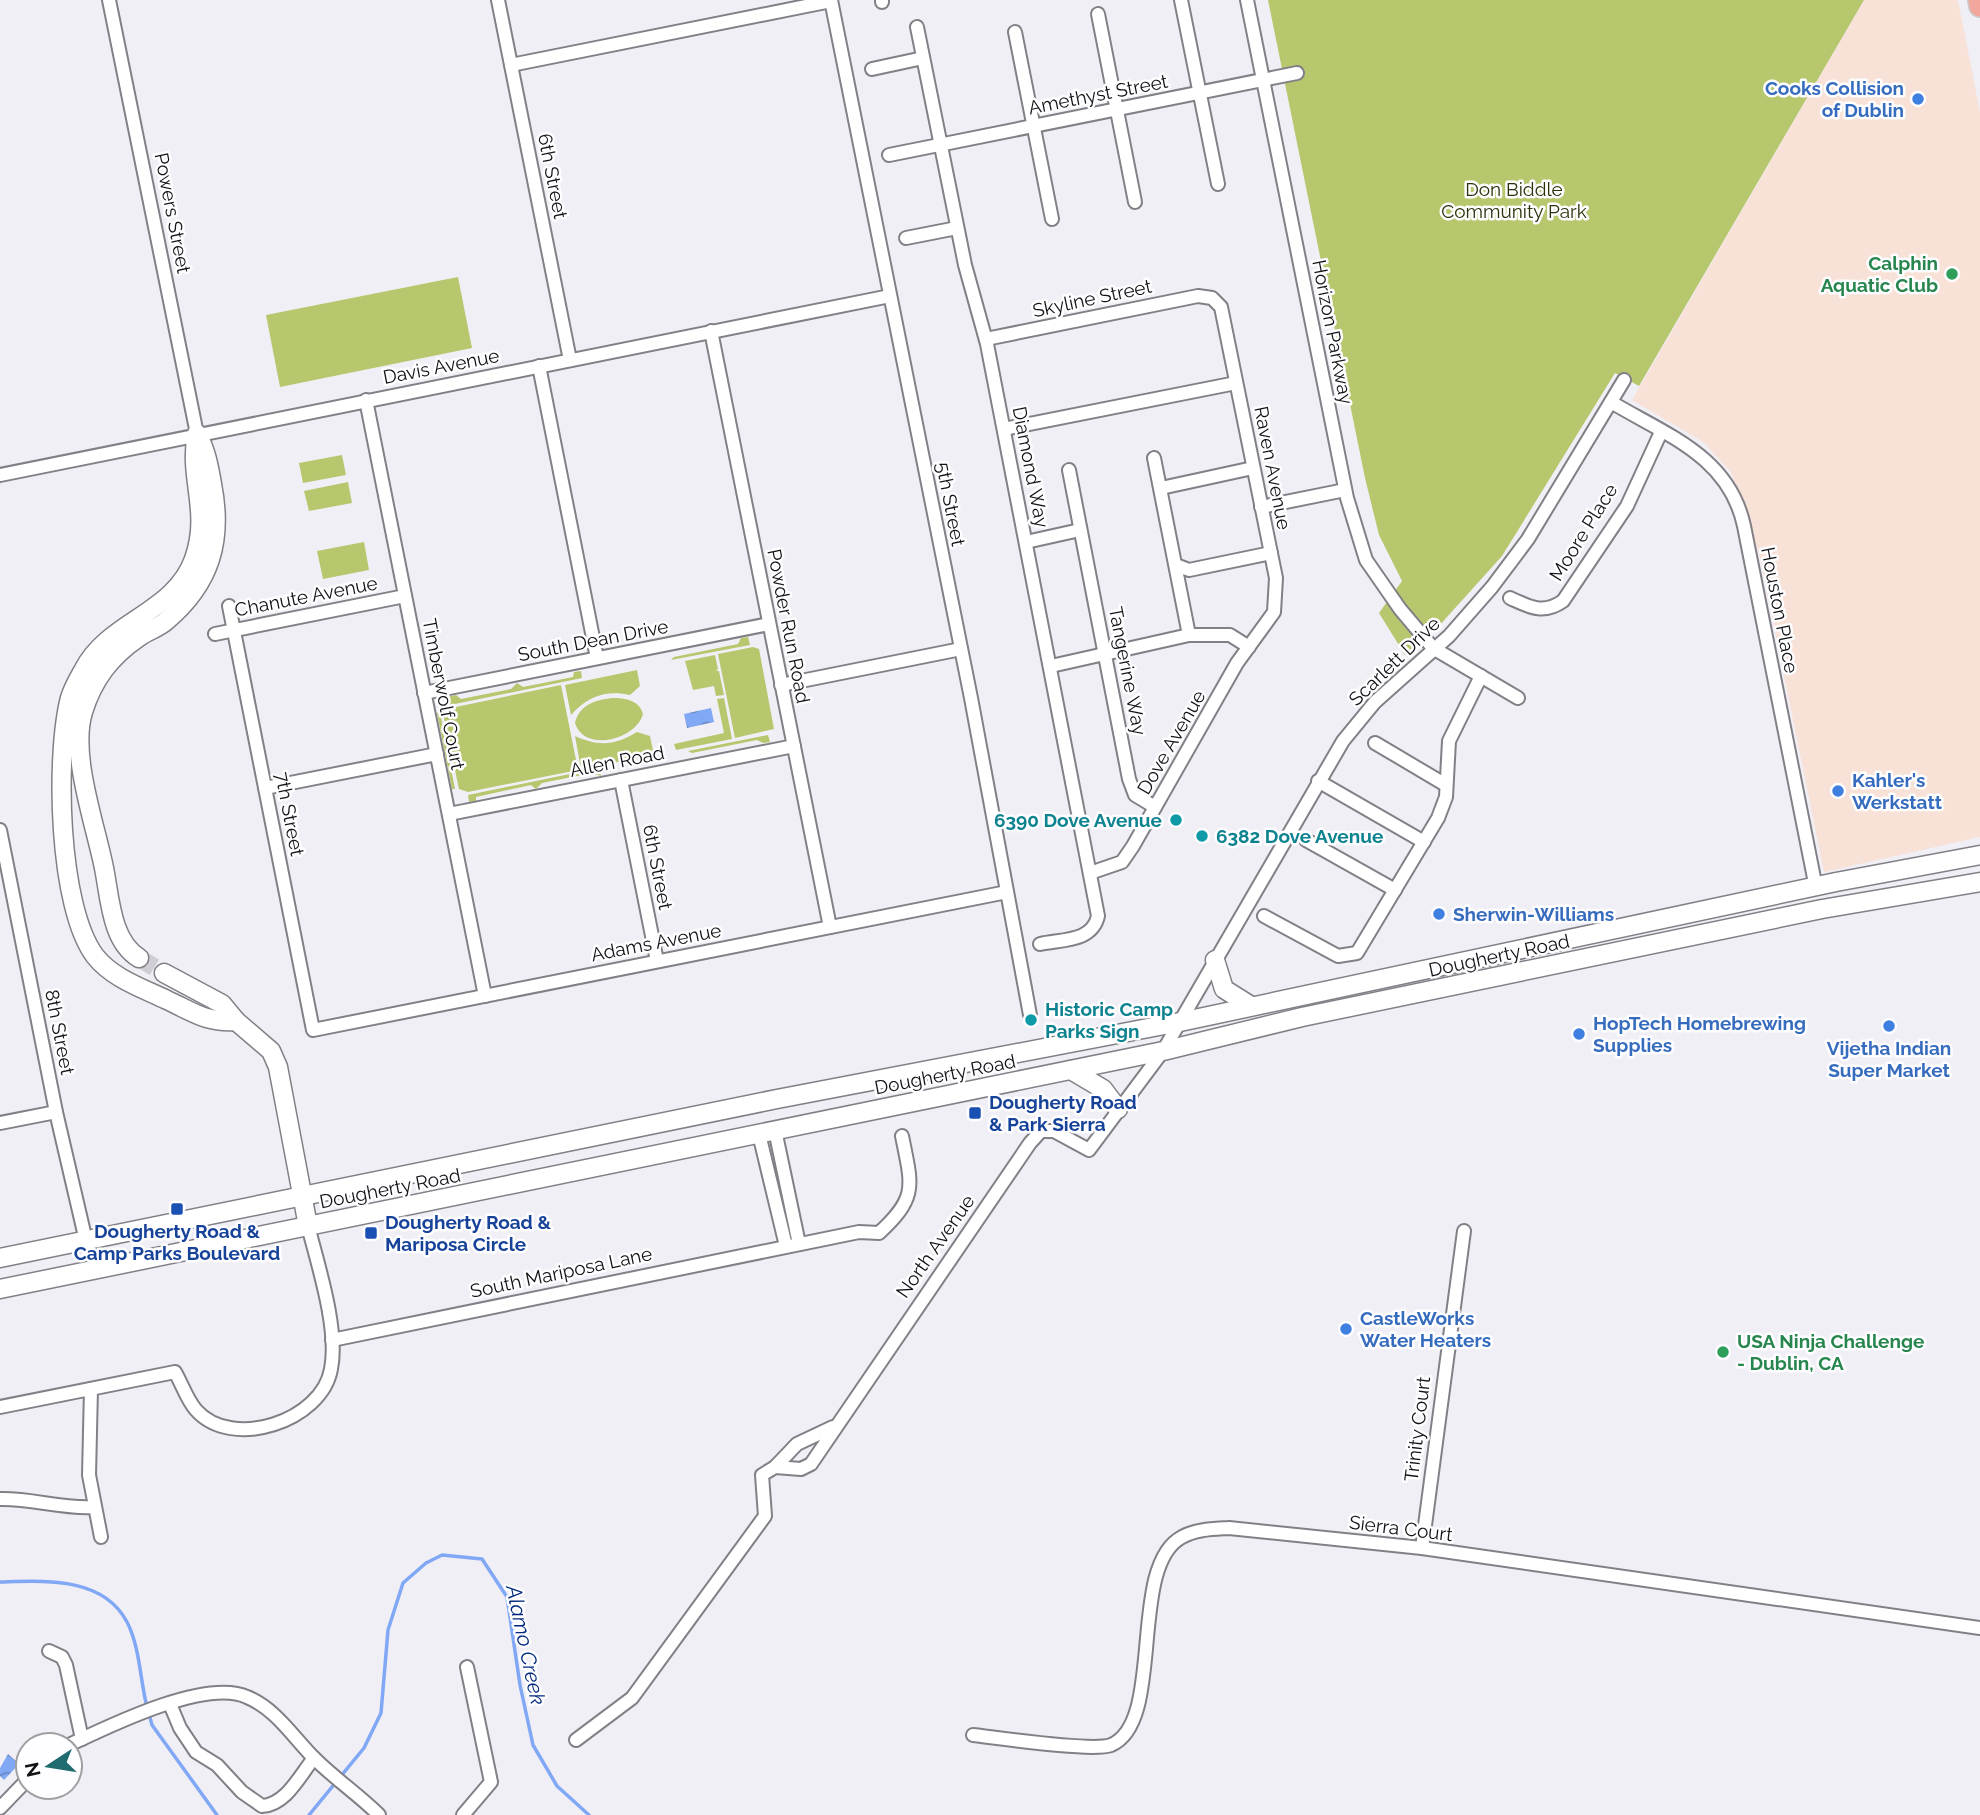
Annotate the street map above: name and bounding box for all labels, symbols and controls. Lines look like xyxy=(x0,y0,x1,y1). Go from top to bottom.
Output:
street label: Amethyst Street xyxy=(1026,70,1170,118)
place label: Cooks Collision of Dublin xyxy=(1765,77,1904,121)
marker: Cooks Collision of Dublin xyxy=(1910,91,1926,107)
street label: 6th Street xyxy=(534,131,572,221)
street label: Powers Street xyxy=(151,151,196,276)
park label: Don Biddle Community Park xyxy=(1441,178,1587,222)
place label: Calphin Aquatic Club xyxy=(1821,252,1938,296)
street label: Horizon Parkway xyxy=(1308,258,1358,406)
marker: Calphin Aquatic Club xyxy=(1944,266,1960,282)
street label: Skyline Street xyxy=(1031,275,1154,321)
street label: Davis Avenue xyxy=(381,344,501,388)
street label: Diamond Way xyxy=(1008,404,1054,530)
street label: Raven Avenue xyxy=(1250,404,1296,532)
street label: 5th Street xyxy=(932,460,970,549)
street label: Moore Place xyxy=(1544,479,1622,585)
street label: Houston Place xyxy=(1757,545,1803,675)
street label: Powder Run Road xyxy=(763,547,815,705)
street label: Chanute Avenue xyxy=(233,571,379,621)
street label: Tangerine Way xyxy=(1105,605,1151,737)
street label: Scarlett Drive xyxy=(1344,612,1444,710)
street label: South Dean Drive xyxy=(516,615,670,665)
street label: Timberwolf Court xyxy=(419,616,470,772)
street label: Dove Avenue xyxy=(1132,686,1210,798)
street label: Allen Road xyxy=(568,741,666,781)
place label: Kahler's Werkstatt xyxy=(1852,769,1943,813)
street label: 7th Street xyxy=(271,770,309,858)
marker: Kahler's Werkstatt xyxy=(1830,783,1846,799)
place label: 6390 Dove Avenue xyxy=(994,809,1162,831)
marker: 6390 Dove Avenue xyxy=(1168,812,1184,828)
street label: 6th Street xyxy=(639,822,677,912)
place label: 6382 Dove Avenue xyxy=(1216,825,1383,847)
marker: 6382 Dove Avenue xyxy=(1194,828,1210,844)
place label: Sherwin-Williams xyxy=(1453,903,1614,925)
marker: Sherwin-Williams xyxy=(1431,906,1447,922)
street label: Adams Avenue xyxy=(589,919,723,965)
street label: Dougherty Road xyxy=(1427,929,1571,981)
street label: 8th Street xyxy=(41,988,79,1077)
place label: Historic Camp Parks Sign xyxy=(1045,998,1173,1042)
marker: Historic Camp Parks Sign xyxy=(1023,1012,1039,1028)
place label: HopTech Homebrewing Supplies xyxy=(1593,1012,1806,1056)
marker: Vijetha Indian Super Market xyxy=(1881,1018,1897,1034)
marker: HopTech Homebrewing Supplies xyxy=(1571,1026,1587,1042)
place label: Vijetha Indian Super Market xyxy=(1827,1037,1951,1081)
street label: Dougherty Road xyxy=(873,1050,1017,1098)
place label: Dougherty Road & Park Sierra xyxy=(989,1091,1137,1135)
marker: Dougherty Road & Park Sierra xyxy=(967,1105,983,1121)
street label: Dougherty Road xyxy=(318,1164,462,1212)
street label: North Avenue xyxy=(891,1190,979,1302)
marker: Dougherty Road & Camp Parks Boulevard xyxy=(169,1201,185,1217)
place label: Dougherty Road & Mariposa Circle xyxy=(385,1211,551,1255)
place label: Dougherty Road & Camp Parks Boulevard xyxy=(74,1220,280,1264)
marker: Dougherty Road & Mariposa Circle xyxy=(363,1225,379,1241)
street label: South Mariposa Lane xyxy=(468,1242,654,1302)
place label: CastleWorks Water Heaters xyxy=(1360,1307,1491,1351)
marker: CastleWorks Water Heaters xyxy=(1338,1321,1354,1337)
place label: USA Ninja Challenge - Dublin, CA xyxy=(1737,1330,1924,1374)
marker: USA Ninja Challenge - Dublin, CA xyxy=(1715,1344,1731,1360)
street label: Trinity Court xyxy=(1400,1375,1434,1483)
street label: Sierra Court xyxy=(1348,1511,1455,1545)
water label: Alamo Creek xyxy=(501,1582,551,1707)
north arrow xyxy=(14,1731,84,1801)
text: N xyxy=(20,1760,45,1779)

